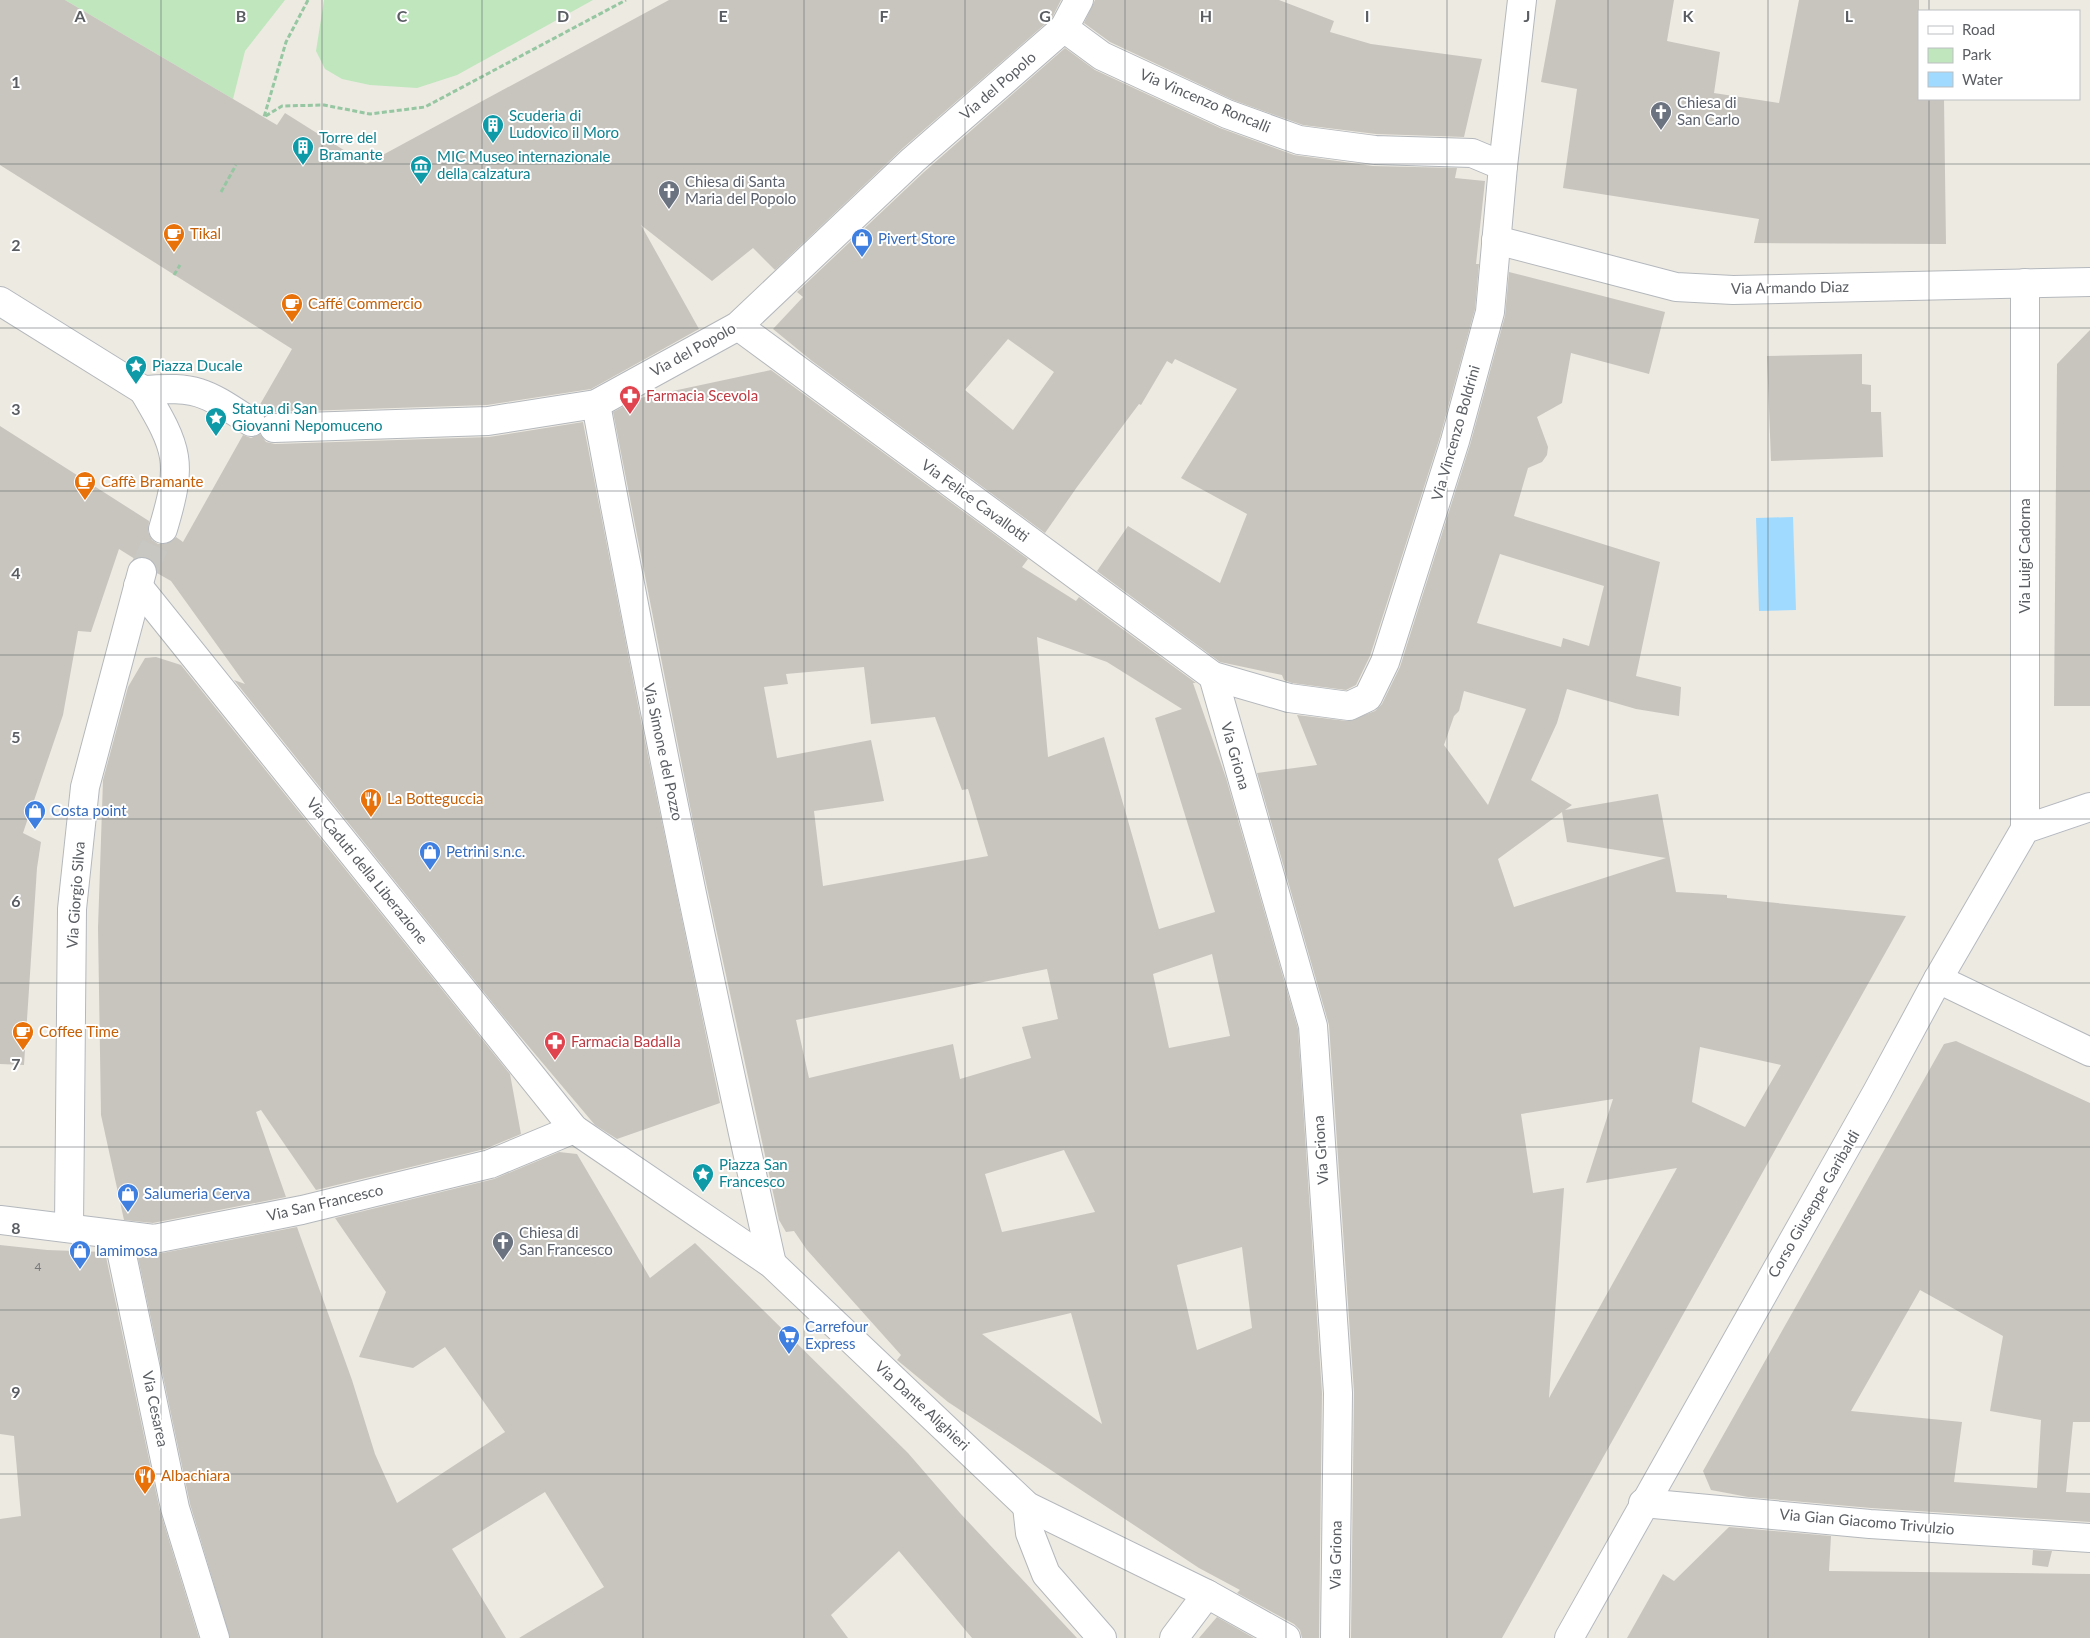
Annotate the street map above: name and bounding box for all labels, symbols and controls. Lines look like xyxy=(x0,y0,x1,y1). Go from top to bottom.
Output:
text: A xyxy=(73,6,86,25)
text: B xyxy=(236,6,246,25)
text: C xyxy=(397,6,408,25)
text: D xyxy=(557,6,569,25)
text: E xyxy=(718,6,728,25)
text: F xyxy=(879,6,889,25)
text: G xyxy=(1039,6,1051,25)
text: H xyxy=(1200,6,1212,25)
text: I xyxy=(1365,6,1369,25)
text: J xyxy=(1524,6,1530,25)
text: K xyxy=(1683,6,1695,25)
text: L xyxy=(1845,6,1854,25)
legend xyxy=(1918,10,2080,100)
text: Road xyxy=(1962,20,1995,38)
text: Park xyxy=(1962,45,1992,63)
street label: Via del Popolo xyxy=(956,47,1039,123)
street label: Via Vincenzo Roncalli xyxy=(1137,64,1273,136)
text: Water xyxy=(1962,70,2003,88)
text: 1 xyxy=(11,72,21,91)
place label: Chiesa di San Carlo xyxy=(1677,93,1740,128)
church icon: Chiesa di San Carlo xyxy=(1649,100,1673,131)
place label: Scuderia di Ludovico il Moro xyxy=(509,106,619,141)
building icon: Scuderia di Ludovico il Moro xyxy=(481,113,505,144)
place label: Torre del Bramante xyxy=(319,128,383,163)
building icon: Torre del Bramante xyxy=(291,135,315,166)
place label: MIC Museo internazionale della calzatura xyxy=(437,147,611,182)
museum icon: MIC Museo internazionale della calzatura xyxy=(409,154,433,185)
place label: Chiesa di Santa Maria del Popolo xyxy=(685,172,796,207)
church icon: Chiesa di Santa Maria del Popolo xyxy=(657,179,681,210)
cafe icon: Tikal xyxy=(162,222,186,253)
place label: Tikal xyxy=(190,224,221,242)
shop icon: Pivert Store xyxy=(850,227,874,258)
place label: Pivert Store xyxy=(878,229,955,247)
text: 2 xyxy=(11,235,21,254)
street label: Via Armando Diaz xyxy=(1731,277,1849,297)
cafe icon: Caffé Commercio xyxy=(280,292,304,323)
place label: Caffé Commercio xyxy=(308,294,422,312)
street label: Via del Popolo xyxy=(647,318,738,380)
place icon: Piazza Ducale xyxy=(124,354,148,385)
place label: Piazza Ducale xyxy=(152,356,243,374)
street label: Via Vincenzo Boldrini xyxy=(1427,363,1483,502)
pharmacy icon: Farmacia Scevola xyxy=(618,384,642,415)
place label: Farmacia Scevola xyxy=(646,386,758,404)
text: 3 xyxy=(11,399,21,418)
place label: Statua di San Giovanni Nepomuceno xyxy=(232,399,383,434)
place icon: Statua di San Giovanni Nepomuceno xyxy=(204,406,228,437)
street label: Via Felice Cavallotti xyxy=(918,455,1033,545)
cafe icon: Caffè Bramante xyxy=(73,470,97,501)
place label: Caffè Bramante xyxy=(101,472,204,490)
street label: Via Luigi Cadorna xyxy=(2015,498,2033,614)
text: 4 xyxy=(11,563,21,582)
street label: Via Simone del Pozzo xyxy=(641,681,687,822)
street label: Via Griona xyxy=(1218,720,1254,792)
text: 5 xyxy=(11,727,21,746)
restaurant icon: La Botteguccia xyxy=(359,787,383,818)
place label: La Botteguccia xyxy=(387,789,484,807)
street label: Via Caduti della Liberazione xyxy=(303,794,432,947)
shop icon: Costa point xyxy=(23,799,47,830)
place label: Costa point xyxy=(51,801,127,819)
shop icon: Petrini s.n.c. xyxy=(418,840,442,871)
street label: Via Giorgio Silva xyxy=(62,841,88,949)
place label: Petrini s.n.c. xyxy=(446,842,525,860)
text: 6 xyxy=(11,891,21,910)
cafe icon: Coffee Time xyxy=(11,1020,35,1051)
place label: Coffee Time xyxy=(39,1022,119,1040)
pharmacy icon: Farmacia Badalla xyxy=(543,1030,567,1061)
place label: Farmacia Badalla xyxy=(571,1032,681,1050)
text: 7 xyxy=(11,1054,21,1073)
street label: Via Griona xyxy=(1309,1115,1331,1185)
street label: Corso Giuseppe Garibaldi xyxy=(1764,1127,1863,1280)
place label: Piazza San Francesco xyxy=(719,1155,788,1190)
place icon: Piazza San Francesco xyxy=(691,1162,715,1193)
street label: Via San Francesco xyxy=(265,1180,385,1224)
shop icon: Salumeria Cerva xyxy=(116,1182,140,1213)
place label: Salumeria Cerva xyxy=(144,1184,250,1202)
text: 8 xyxy=(11,1218,21,1237)
place label: Chiesa di San Francesco xyxy=(519,1223,613,1258)
church icon: Chiesa di San Francesco xyxy=(491,1230,515,1261)
shop icon: lamimosa xyxy=(68,1239,92,1270)
place label: lamimosa xyxy=(96,1241,158,1259)
house number: 4 xyxy=(35,1259,42,1274)
place label: Carrefour Express xyxy=(805,1317,869,1352)
supermarket icon: Carrefour Express xyxy=(777,1324,801,1355)
street label: Via Dante Alighieri xyxy=(872,1357,974,1454)
street label: Via Cesarea xyxy=(139,1369,173,1448)
text: 9 xyxy=(11,1382,21,1401)
restaurant icon: Albachiara xyxy=(133,1464,157,1495)
place label: Albachiara xyxy=(161,1466,230,1484)
street label: Via Gian Giacomo Trivulzio xyxy=(1779,1504,1955,1538)
street label: Via Griona xyxy=(1325,1520,1345,1590)

